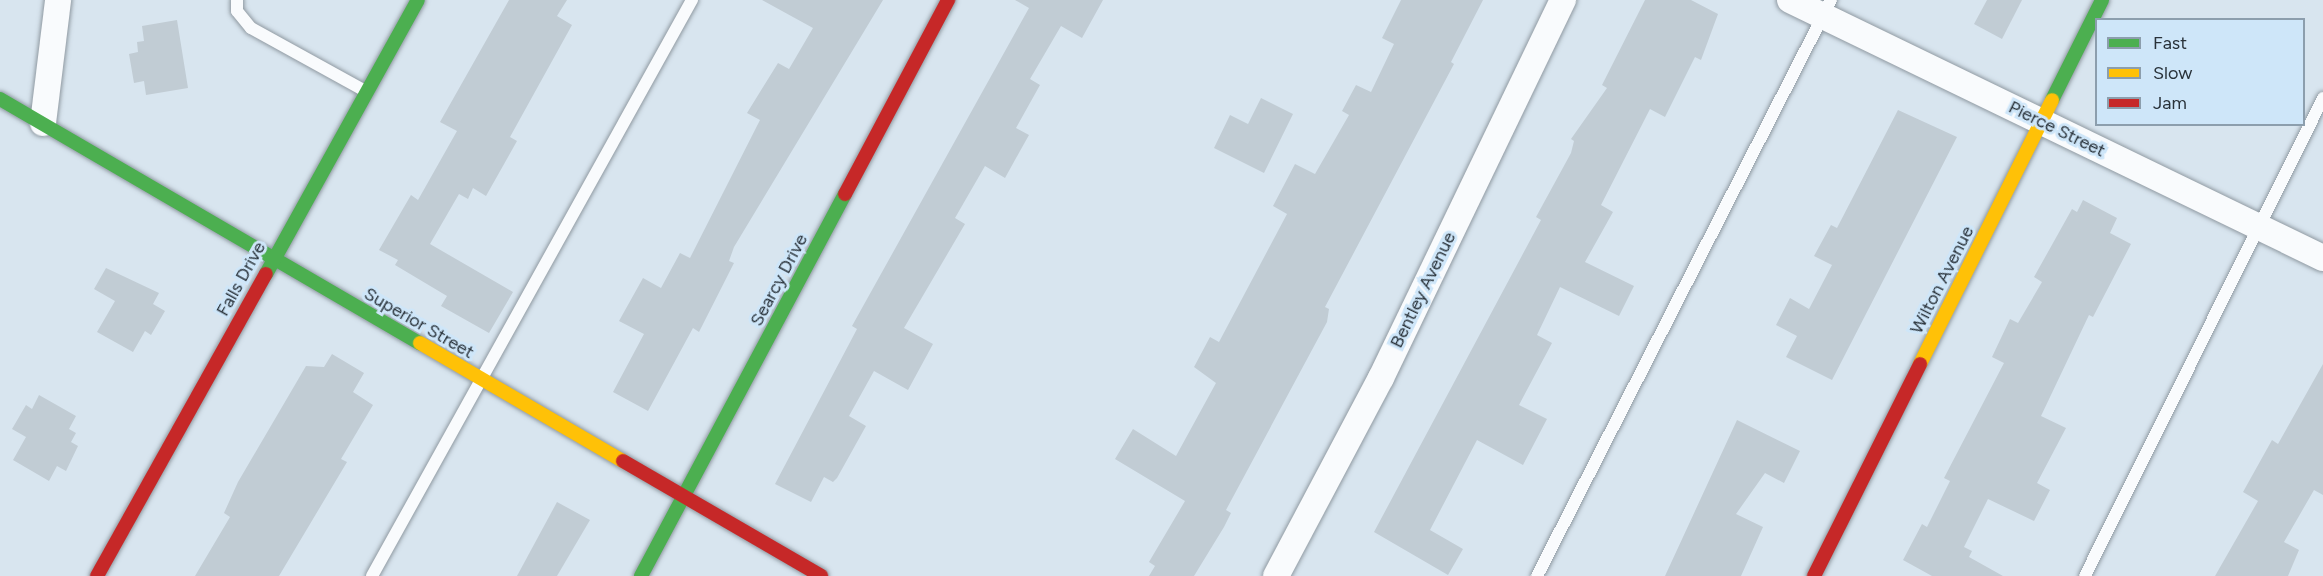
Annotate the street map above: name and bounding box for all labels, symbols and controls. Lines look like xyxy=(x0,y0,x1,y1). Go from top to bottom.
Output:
legend xyxy=(2095,18,2305,126)
text: Fast xyxy=(2153,32,2187,54)
text: Slow xyxy=(2153,62,2192,84)
text: Jam xyxy=(2153,92,2187,114)
street label: Pierce Street xyxy=(2005,96,2109,162)
street label: Wilton Avenue xyxy=(1906,223,1978,337)
street label: Bentley Avenue xyxy=(1386,229,1460,351)
street label: Searcy Drive xyxy=(746,230,812,330)
street label: Falls Drive xyxy=(212,238,270,320)
street label: Superior Street xyxy=(360,283,478,363)

